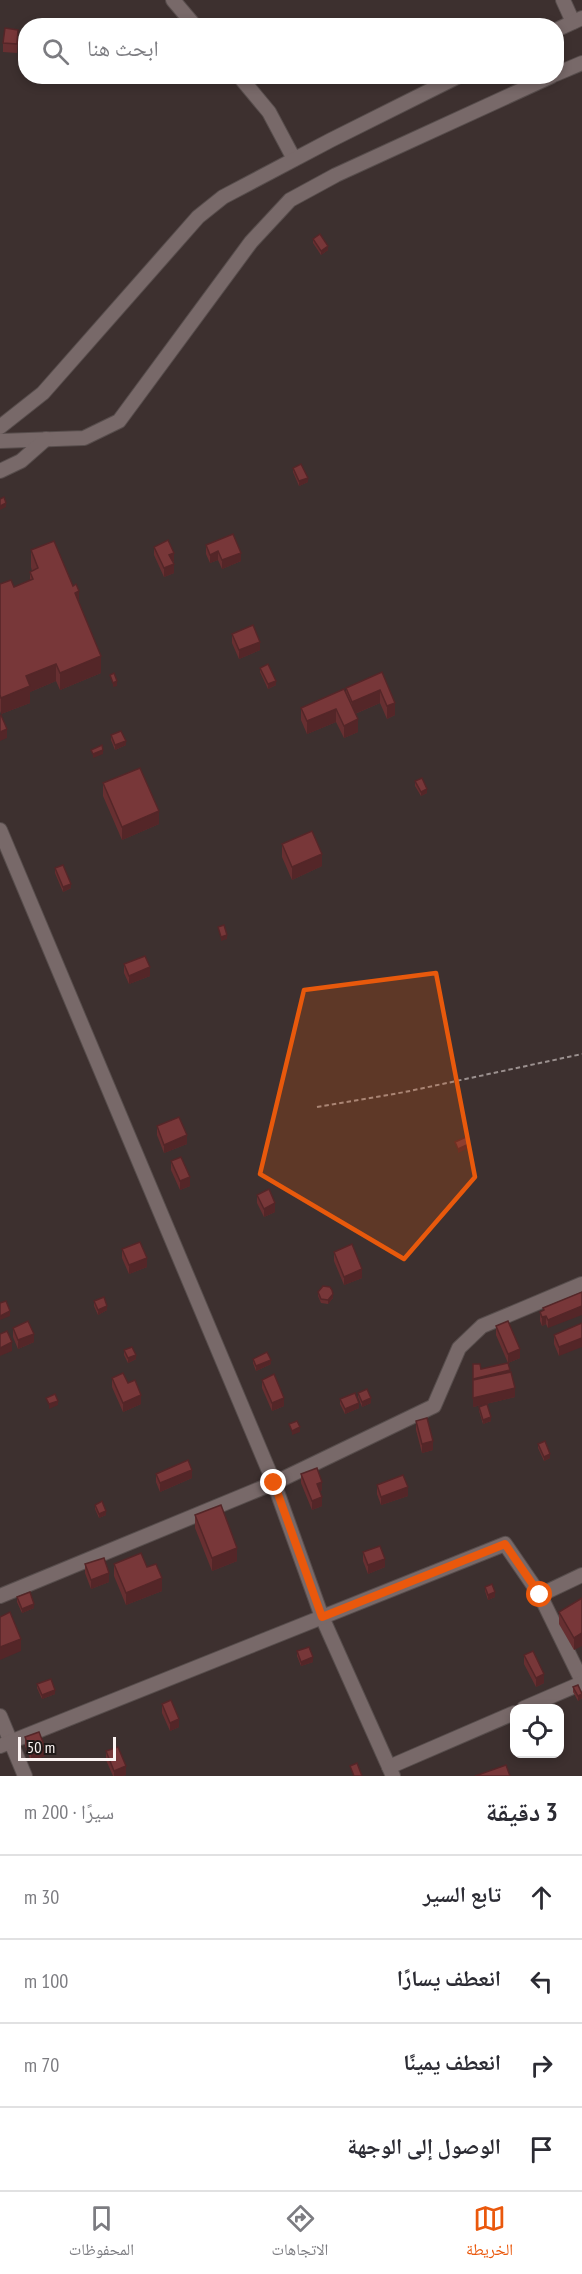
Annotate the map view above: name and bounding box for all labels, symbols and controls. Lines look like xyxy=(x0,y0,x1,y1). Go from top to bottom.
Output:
search box xyxy=(18,18,564,84)
text: ابحث هنا xyxy=(87,34,159,62)
icon: search xyxy=(39,35,72,68)
route end xyxy=(260,1469,286,1495)
route start xyxy=(526,1581,552,1607)
map controls xyxy=(510,1704,564,1758)
button: locate xyxy=(510,1704,564,1758)
scale bar xyxy=(18,1734,116,1762)
text: 50 m xyxy=(27,1737,55,1757)
text: 3 دقيقة xyxy=(486,1795,558,1828)
text: سيرًا · 200 m xyxy=(24,1799,114,1825)
text: تابع السير xyxy=(423,1880,501,1908)
icon: ahead xyxy=(525,1881,558,1914)
text: 30 m xyxy=(24,1884,59,1910)
text: انعطف يسارًا xyxy=(397,1964,501,1992)
icon: left xyxy=(525,1965,558,1998)
text: 100 m xyxy=(24,1968,68,1994)
text: انعطف يمينًا xyxy=(403,2048,501,2076)
icon: right xyxy=(525,2049,558,2082)
text: 70 m xyxy=(24,2052,59,2078)
text: الوصول إلى الوجهة xyxy=(347,2132,501,2160)
icon: arrive xyxy=(525,2133,558,2166)
tab: المحفوظات xyxy=(69,2202,134,2265)
tab: الاتجاهات xyxy=(272,2202,328,2265)
tab: الخريطة xyxy=(466,2202,513,2265)

